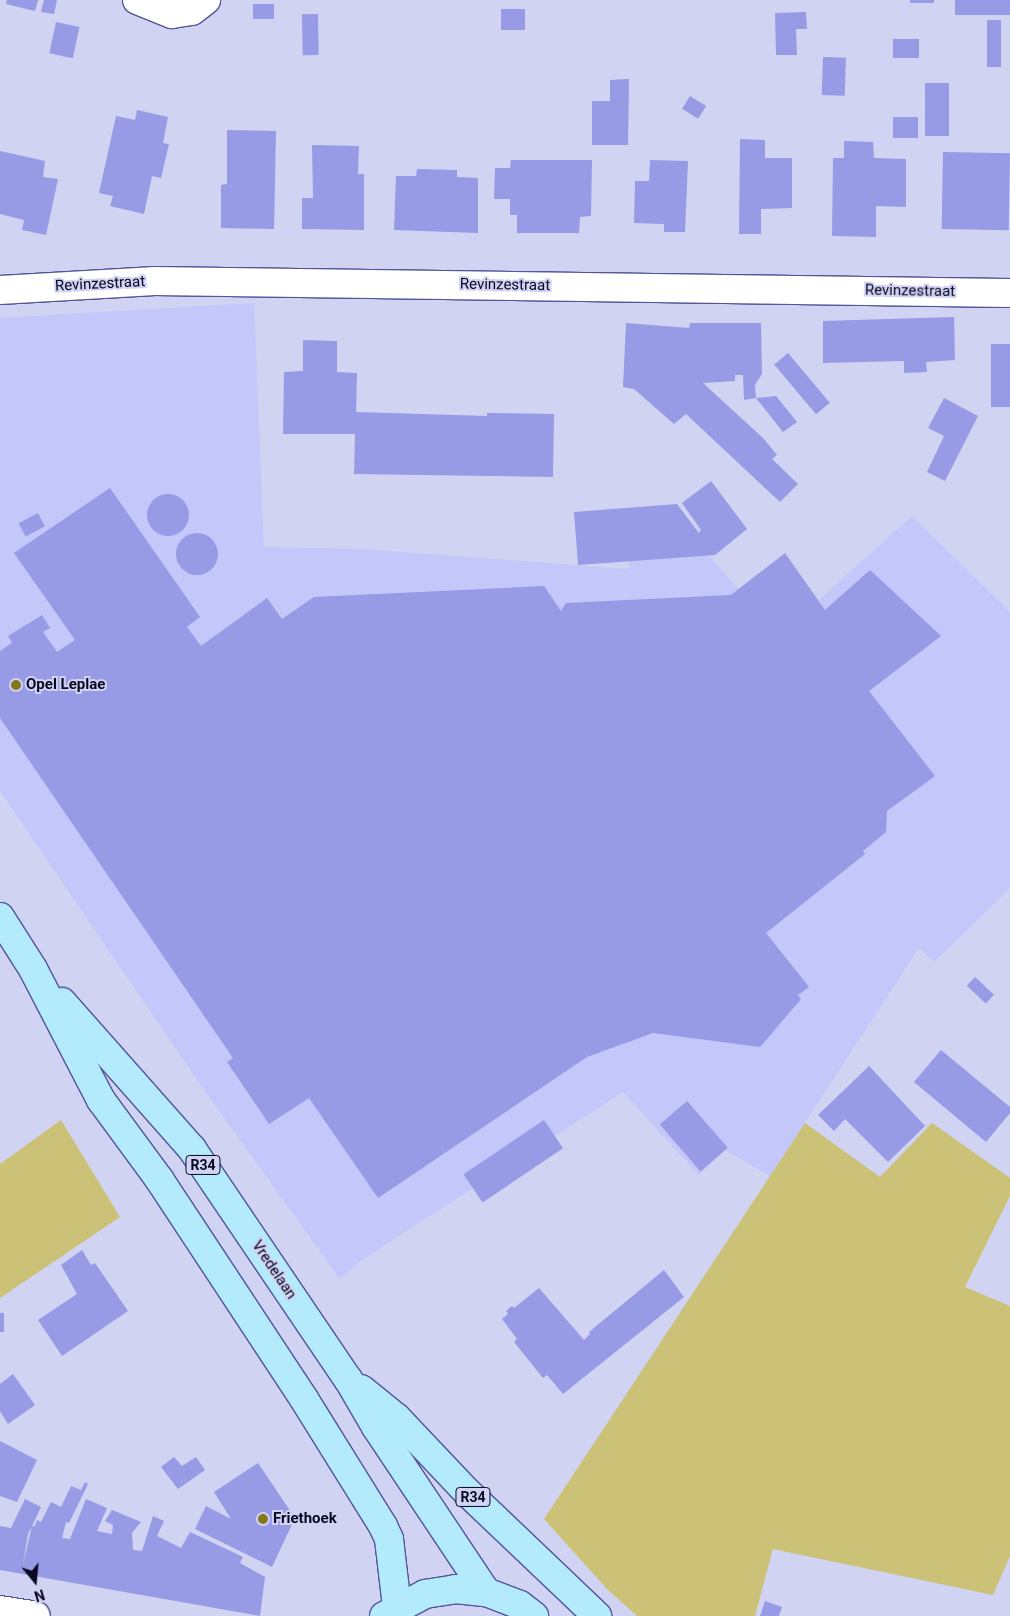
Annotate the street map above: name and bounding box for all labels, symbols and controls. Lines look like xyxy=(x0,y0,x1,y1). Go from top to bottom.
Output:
street label: Revinzestraat xyxy=(54,273,146,295)
street label: Revinzestraat xyxy=(460,275,550,295)
street label: Revinzestraat xyxy=(865,281,955,301)
place label: Opel Leplae xyxy=(26,676,105,694)
marker: Opel Leplae xyxy=(10,679,22,691)
road number: R34 xyxy=(184,1154,222,1176)
street label: Vredelaan xyxy=(248,1237,300,1303)
road number: R34 xyxy=(454,1485,492,1508)
place label: Friethoek xyxy=(273,1510,337,1528)
marker: Friethoek xyxy=(257,1513,269,1525)
north arrow xyxy=(10,1556,60,1606)
text: N xyxy=(32,1586,46,1604)

